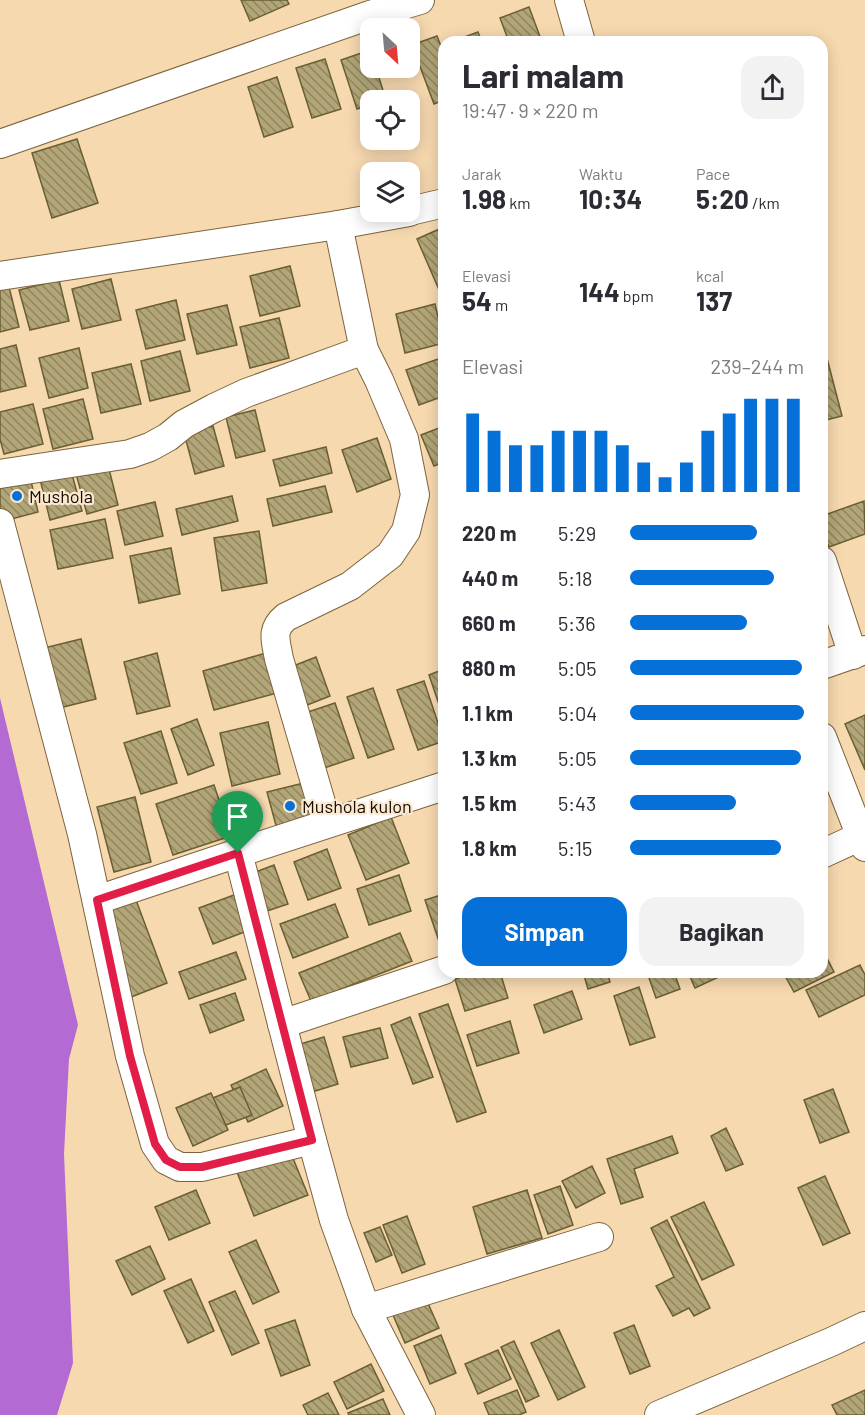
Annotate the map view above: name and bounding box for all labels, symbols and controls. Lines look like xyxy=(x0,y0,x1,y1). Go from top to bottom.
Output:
north arrow xyxy=(360,18,420,78)
map controls xyxy=(360,18,420,222)
text: Lari malam xyxy=(462,55,624,95)
button: share xyxy=(741,56,804,119)
button: locate xyxy=(360,90,420,150)
text: 19:47 · 9 × 220 m xyxy=(462,98,598,122)
button: layers xyxy=(360,162,420,222)
text: Jarak xyxy=(462,164,501,183)
text: Waktu xyxy=(579,164,623,183)
text: Pace xyxy=(696,164,730,183)
text: 1.98 xyxy=(462,183,506,214)
text: 10:34 xyxy=(579,183,642,214)
text: 5:20 xyxy=(696,183,749,214)
text: km xyxy=(506,193,531,212)
text: /km xyxy=(749,193,780,212)
text: Elevasi xyxy=(462,266,511,285)
text: kcal xyxy=(696,266,724,285)
text: 144 xyxy=(579,276,620,307)
text: 54 xyxy=(462,285,492,316)
text: 137 xyxy=(696,285,732,316)
text: bpm xyxy=(620,286,654,305)
text: m xyxy=(492,295,508,314)
text: Elevasi xyxy=(462,354,523,378)
text: 239–244 m xyxy=(710,354,804,378)
place label: Mushola xyxy=(29,485,93,507)
marker: Mushola xyxy=(10,489,24,503)
text: 220 m xyxy=(462,521,517,545)
text: 5:29 xyxy=(558,521,596,545)
text: 440 m xyxy=(462,566,518,590)
text: 5:18 xyxy=(558,566,592,590)
text: 660 m xyxy=(462,611,516,635)
text: 5:36 xyxy=(558,611,596,635)
text: 880 m xyxy=(462,656,516,680)
text: 5:05 xyxy=(558,656,597,680)
text: 1.1 km xyxy=(462,701,513,725)
text: 5:04 xyxy=(558,701,597,725)
text: 1.3 km xyxy=(462,746,517,770)
text: 5:05 xyxy=(558,746,597,770)
pin xyxy=(212,791,263,853)
text: 1.5 km xyxy=(462,791,517,815)
text: 5:43 xyxy=(558,791,596,815)
place label: Mushola kulon xyxy=(302,795,412,817)
marker: Mushola kulon xyxy=(283,799,297,813)
icon: arrive xyxy=(221,800,254,833)
text: 1.8 km xyxy=(462,836,517,860)
text: 5:15 xyxy=(558,836,592,860)
button: Simpan xyxy=(462,897,627,966)
button: Bagikan xyxy=(639,897,804,966)

